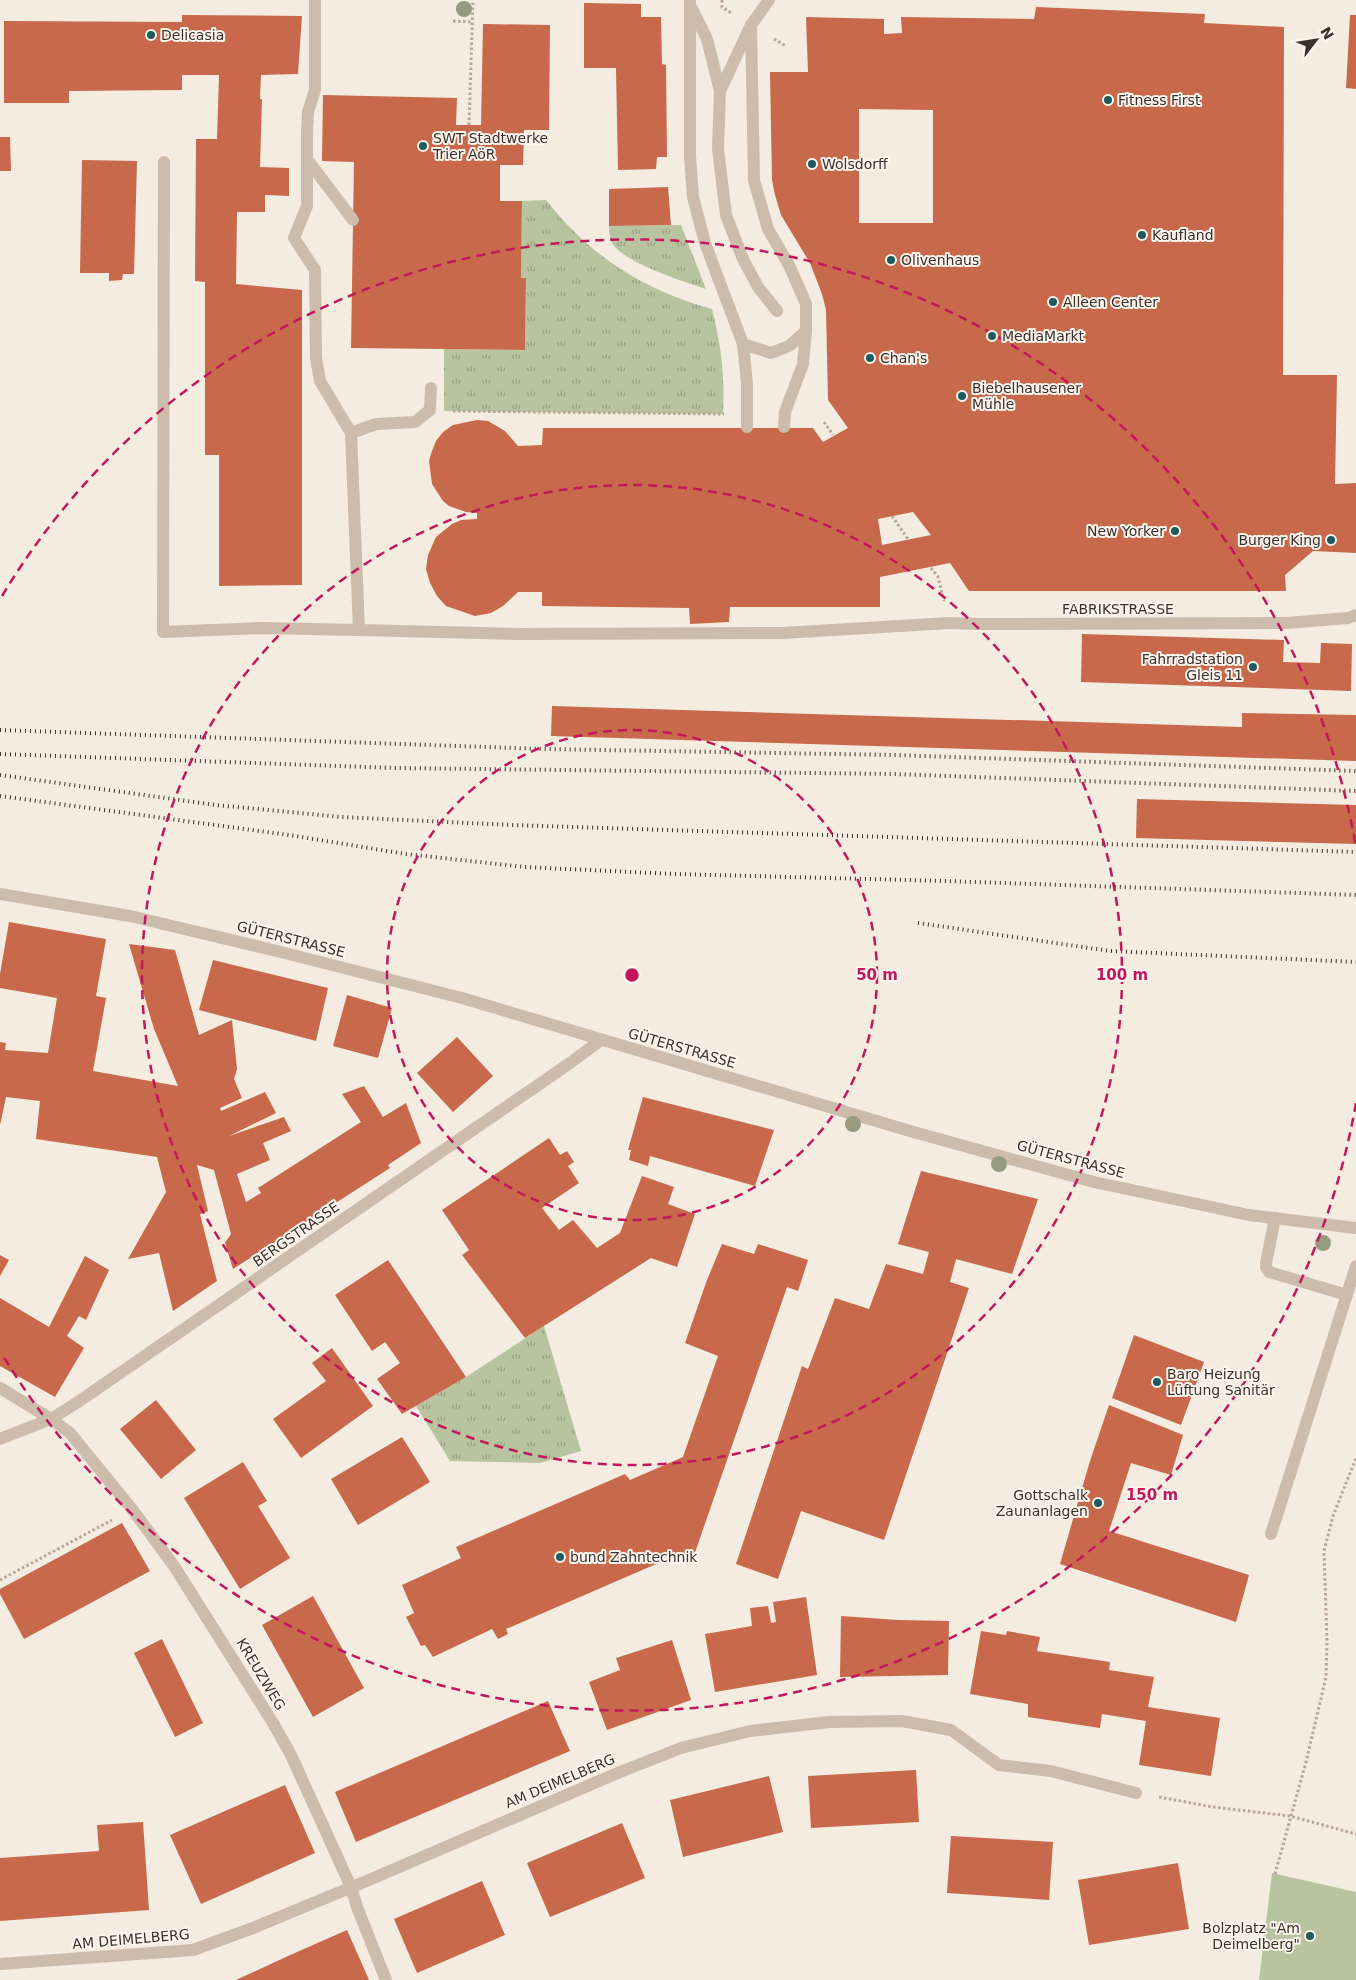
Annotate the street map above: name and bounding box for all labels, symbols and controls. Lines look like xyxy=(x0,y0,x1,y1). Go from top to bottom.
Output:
north arrow xyxy=(1291,15,1341,65)
text: N xyxy=(1317,24,1337,42)
place label: Delicasia xyxy=(161,27,224,43)
marker: Delicasia xyxy=(145,29,157,41)
place label: Fitness First xyxy=(1118,92,1201,108)
marker: Fitness First xyxy=(1102,94,1114,106)
place label: SWT Stadtwerke Trier AöR xyxy=(432,130,548,162)
marker: SWT Stadtwerke Trier AöR xyxy=(417,140,429,152)
place label: Wolsdorff xyxy=(822,156,888,172)
marker: Wolsdorff xyxy=(806,158,818,170)
place label: Kaufland xyxy=(1152,227,1214,243)
marker: Kaufland xyxy=(1136,229,1148,241)
place label: Olivenhaus xyxy=(901,252,979,268)
marker: Olivenhaus xyxy=(885,254,897,266)
place label: Alleen Center xyxy=(1063,294,1158,310)
marker: Alleen Center xyxy=(1047,296,1059,308)
place label: MediaMarkt xyxy=(1002,328,1085,344)
marker: MediaMarkt xyxy=(986,330,998,342)
place label: Chan's xyxy=(880,350,927,366)
marker: Chan's xyxy=(864,352,876,364)
place label: Biebelhausener Mühle xyxy=(972,380,1081,412)
marker: Biebelhausener Mühle xyxy=(956,390,968,402)
place label: New Yorker xyxy=(1087,523,1165,539)
marker: New Yorker xyxy=(1169,525,1181,537)
place label: Burger King xyxy=(1238,532,1321,548)
marker: Burger King xyxy=(1325,534,1337,546)
street label: FABRIKSTRASSE xyxy=(1062,601,1174,617)
place label: Fahrradstation Gleis 11 xyxy=(1142,651,1243,683)
marker: Fahrradstation Gleis 11 xyxy=(1247,661,1259,673)
street label: GÜTERSTRASSE xyxy=(235,917,347,960)
centre of rings xyxy=(623,966,641,984)
text: 50 m xyxy=(856,966,898,984)
text: 100 m xyxy=(1096,966,1148,984)
street label: GÜTERSTRASSE xyxy=(626,1024,738,1071)
street label: GÜTERSTRASSE xyxy=(1015,1136,1127,1181)
street label: BERGSTRASSE xyxy=(250,1198,342,1270)
place label: Baro Heizung Lüftung Sanitär xyxy=(1167,1366,1275,1398)
marker: Baro Heizung Lüftung Sanitär xyxy=(1151,1376,1163,1388)
text: 150 m xyxy=(1126,1486,1178,1504)
place label: Gottschalk Zaunanlagen xyxy=(996,1487,1089,1519)
marker: Gottschalk Zaunanlagen xyxy=(1092,1497,1104,1509)
place label: bund Zahntechnik xyxy=(570,1549,698,1565)
marker: bund Zahntechnik xyxy=(554,1551,566,1563)
street label: KREUZWEG xyxy=(233,1635,289,1713)
street label: AM DEIMELBERG xyxy=(503,1751,617,1811)
place label: Bolzplatz "Am Deimelberg" xyxy=(1202,1920,1300,1952)
street label: AM DEIMELBERG xyxy=(72,1926,190,1952)
marker: Bolzplatz "Am Deimelberg" xyxy=(1304,1930,1316,1942)

